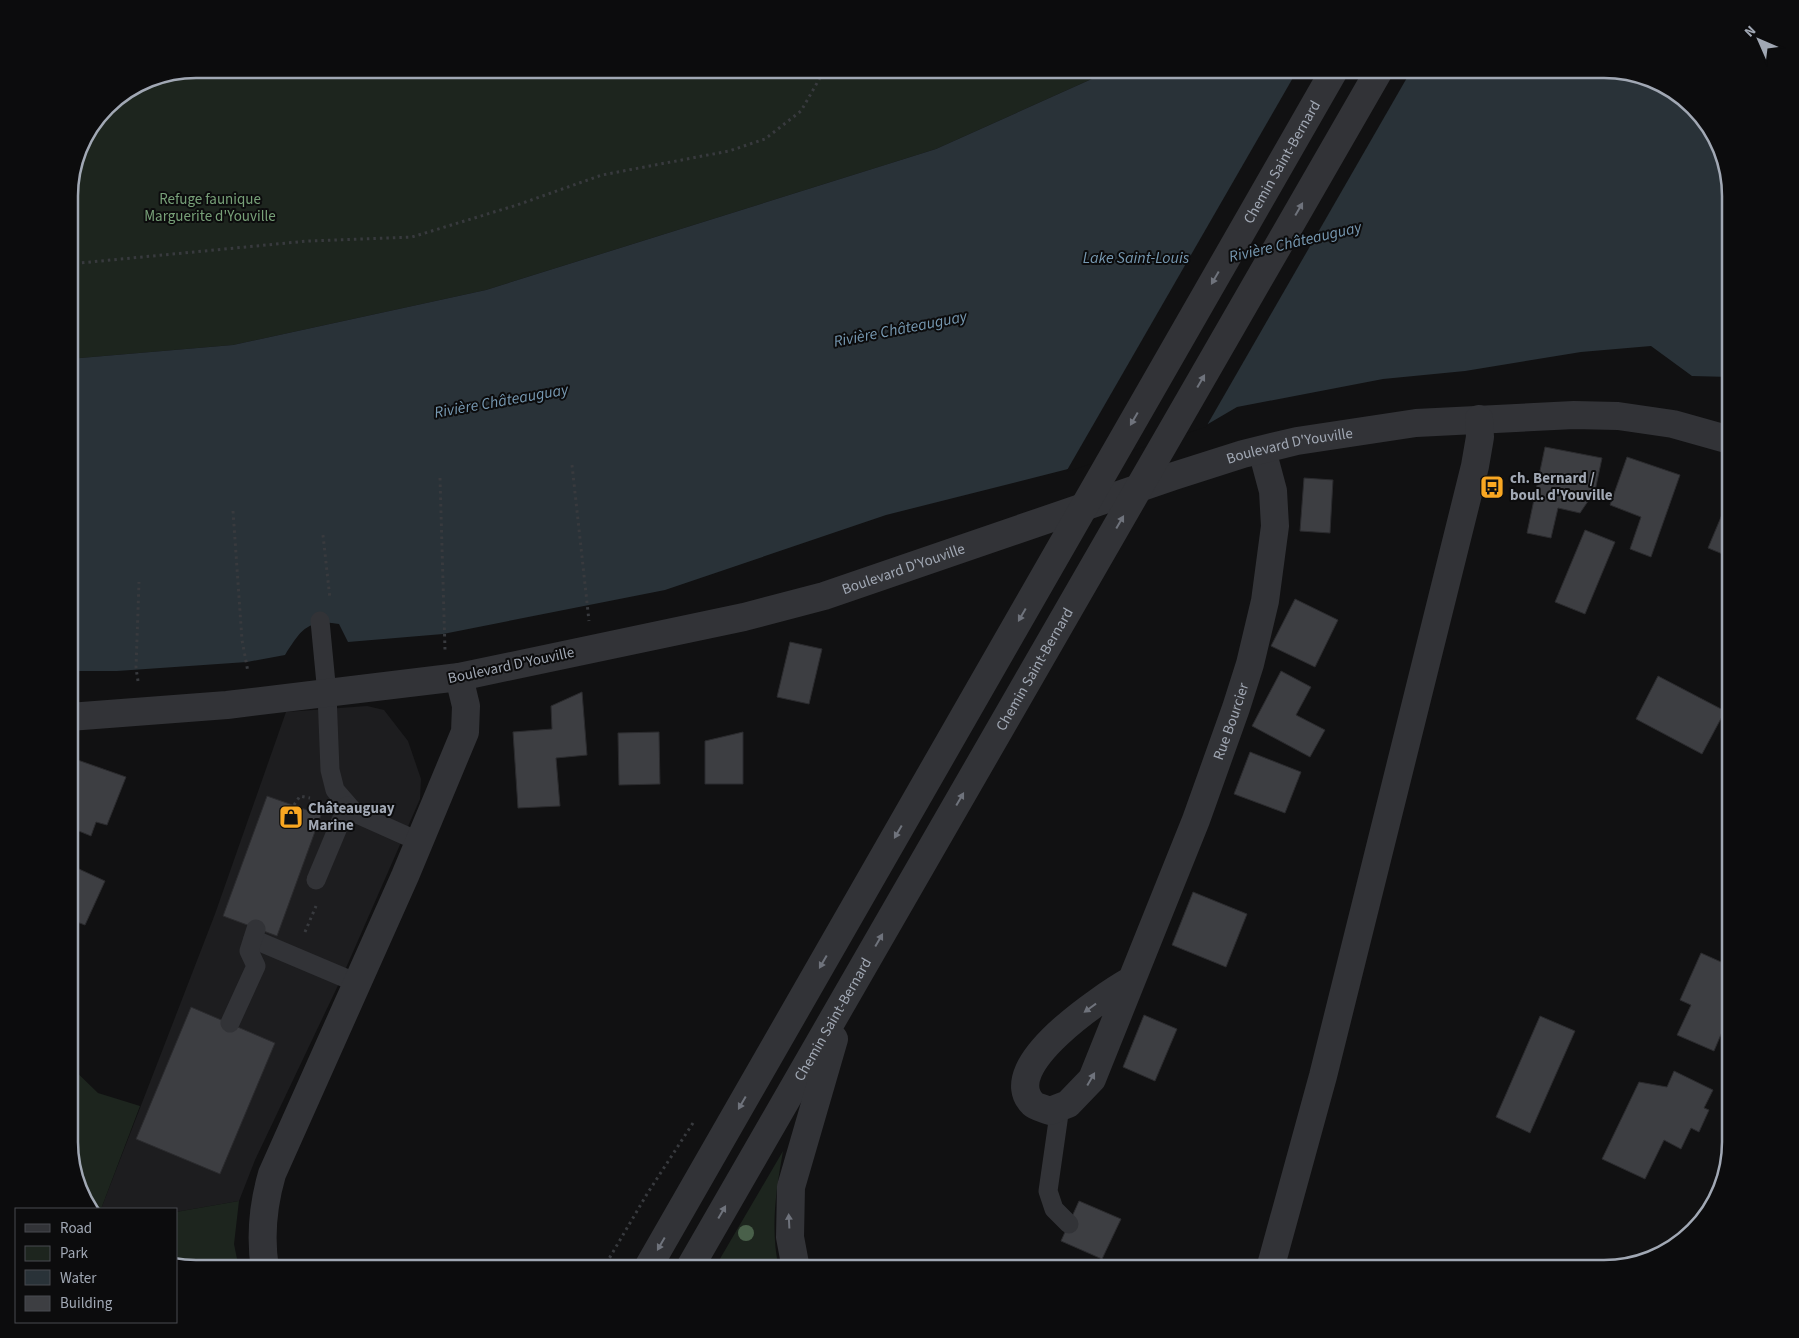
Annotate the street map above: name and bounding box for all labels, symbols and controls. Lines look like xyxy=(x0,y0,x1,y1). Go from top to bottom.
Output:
north arrow xyxy=(1734,15,1784,65)
text: N xyxy=(1740,21,1761,42)
street label: Chemin Saint-Bernard xyxy=(1238,97,1326,228)
park label: Refuge faunique Marguerite d'Youville xyxy=(144,189,276,227)
one-way arrow xyxy=(1295,202,1303,217)
water label: Rivière Châteauguay xyxy=(1227,216,1365,268)
water label: Lake Saint-Louis xyxy=(1083,247,1190,269)
one-way arrow xyxy=(1211,271,1220,285)
water label: Rivière Châteauguay xyxy=(832,305,970,353)
one-way arrow xyxy=(1197,373,1205,388)
water label: Rivière Châteauguay xyxy=(433,378,571,424)
one-way arrow xyxy=(1130,412,1139,426)
street label: Boulevard D'Youville xyxy=(1224,423,1354,470)
place label: ch. Bernard / boul. d'Youville xyxy=(1510,468,1613,506)
bus stop icon: ch. Bernard / boul. d'Youville xyxy=(1479,474,1505,500)
one-way arrow xyxy=(1116,514,1124,529)
street label: Boulevard D'Youville xyxy=(839,538,968,600)
street label: Chemin Saint-Bernard xyxy=(991,604,1079,735)
one-way arrow xyxy=(1018,609,1027,622)
street label: Boulevard D'Youville xyxy=(446,642,576,689)
street label: Rue Bourcier xyxy=(1208,679,1255,763)
one-way arrow xyxy=(956,792,964,806)
place label: Châteauguay Marine xyxy=(308,798,395,836)
shop icon: Châteauguay Marine xyxy=(278,804,304,830)
one-way arrow xyxy=(894,825,902,839)
one-way arrow xyxy=(874,933,883,946)
street label: Chemin Saint-Bernard xyxy=(789,954,877,1085)
one-way arrow xyxy=(819,956,828,969)
one-way arrow xyxy=(1084,1002,1097,1013)
one-way arrow xyxy=(1086,1072,1095,1085)
one-way arrow xyxy=(738,1097,747,1110)
one-way arrow xyxy=(718,1204,726,1219)
legend xyxy=(15,1208,178,1323)
one-way arrow xyxy=(785,1213,793,1229)
text: Road xyxy=(60,1218,92,1239)
one-way arrow xyxy=(657,1237,666,1251)
text: Park xyxy=(60,1243,89,1264)
text: Water xyxy=(60,1268,97,1289)
text: Building xyxy=(60,1293,113,1314)

